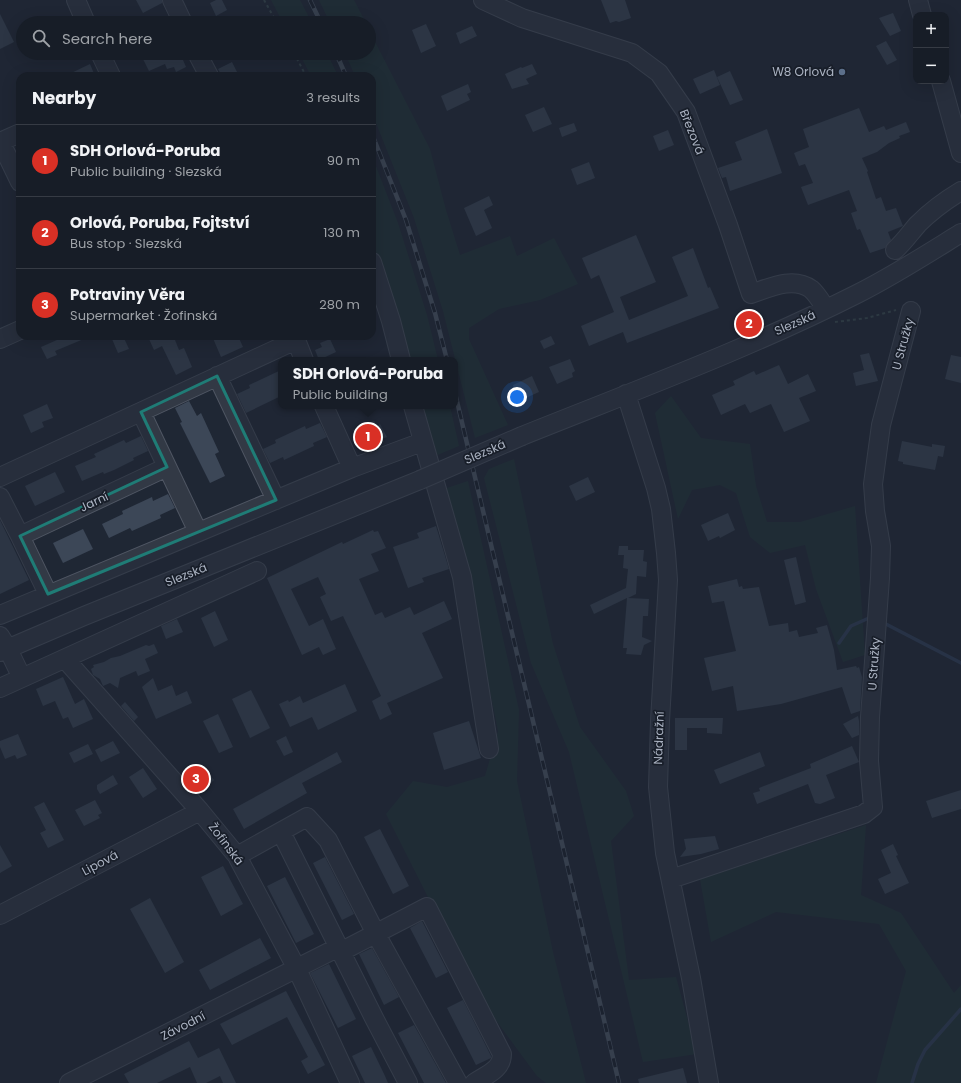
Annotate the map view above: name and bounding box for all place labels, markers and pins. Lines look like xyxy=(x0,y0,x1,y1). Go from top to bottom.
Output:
place label: W8 Orlová xyxy=(772,63,834,80)
marker: W8 Orlová xyxy=(837,67,847,77)
pin: 2 xyxy=(736,309,762,339)
pin: 1 xyxy=(355,422,381,452)
pin: 3 xyxy=(183,764,209,794)

